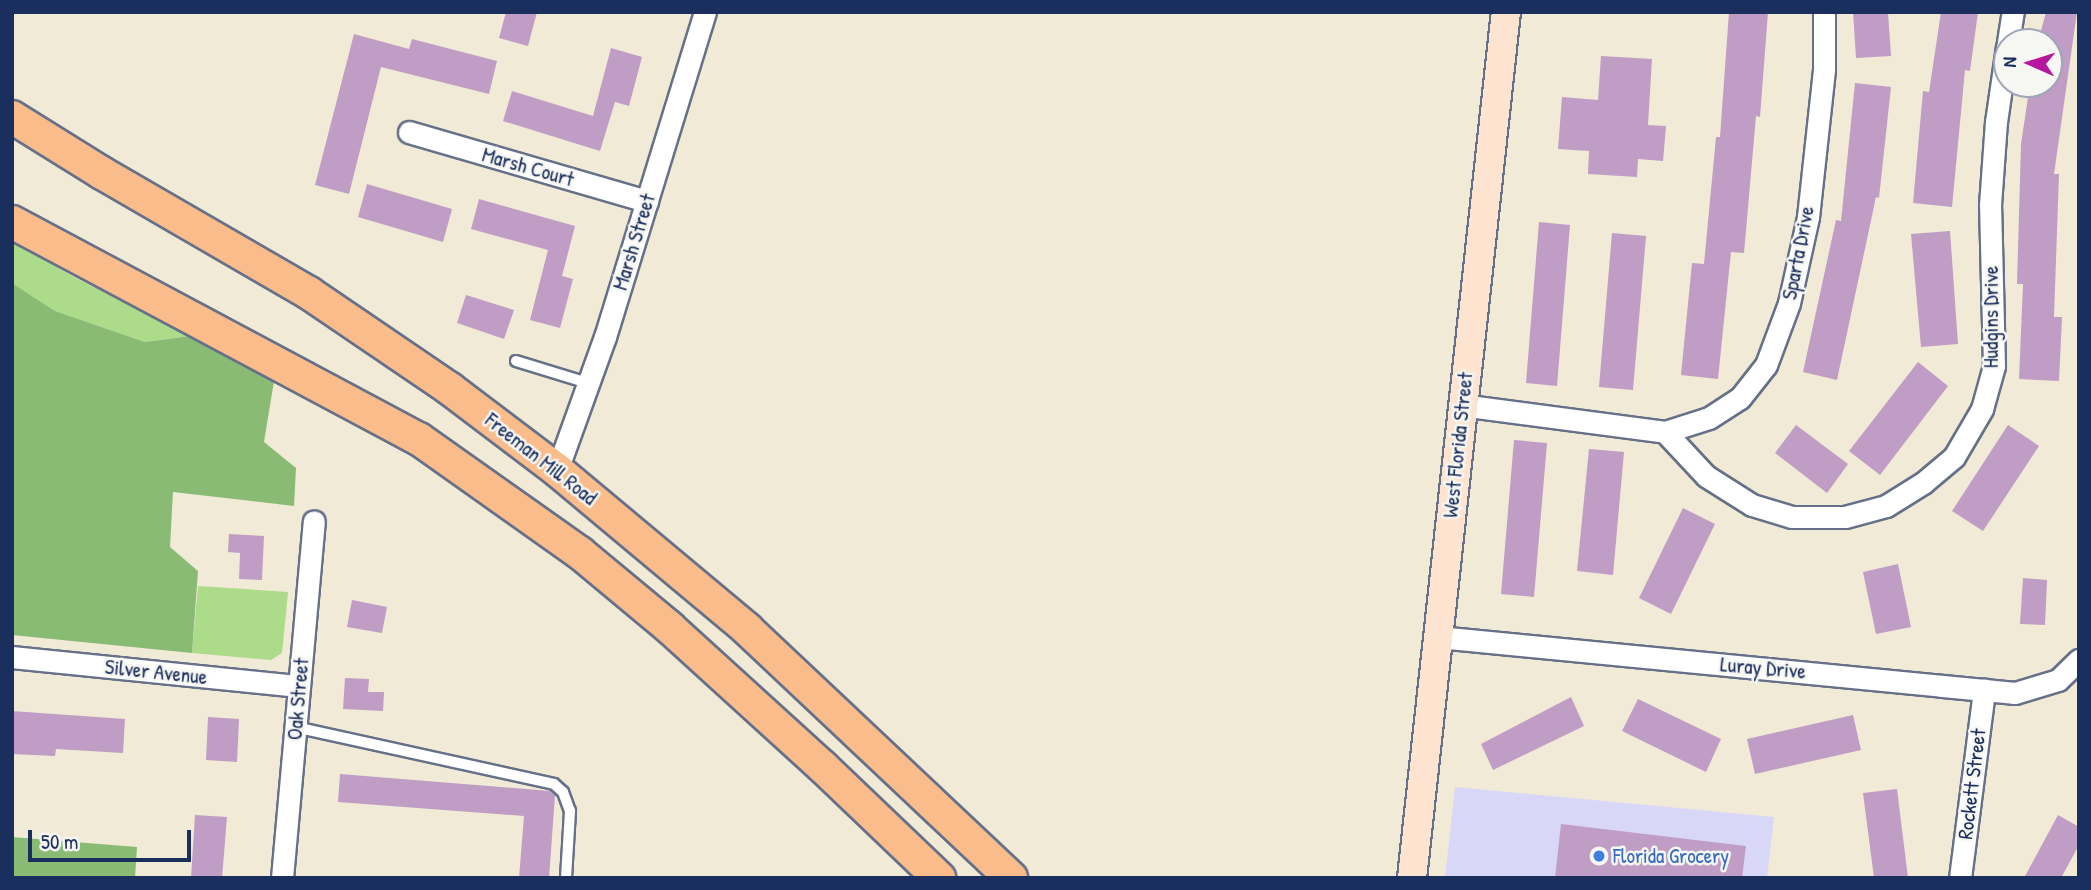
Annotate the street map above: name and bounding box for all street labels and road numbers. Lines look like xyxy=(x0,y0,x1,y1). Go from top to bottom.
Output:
street label: Marsh Court xyxy=(479,142,577,192)
street label: Marsh Street xyxy=(607,191,661,293)
street label: Sparta Drive xyxy=(1777,204,1819,302)
street label: Hudgins Drive xyxy=(1978,266,2004,368)
street label: West Florida Street xyxy=(1438,371,1478,519)
street label: Freeman Mill Road xyxy=(480,408,602,510)
street label: Luray Drive xyxy=(1719,652,1807,684)
street label: Silver Avenue xyxy=(104,654,208,690)
street label: Oak Street xyxy=(282,657,314,741)
street label: Rockett Street xyxy=(1953,727,1991,841)

